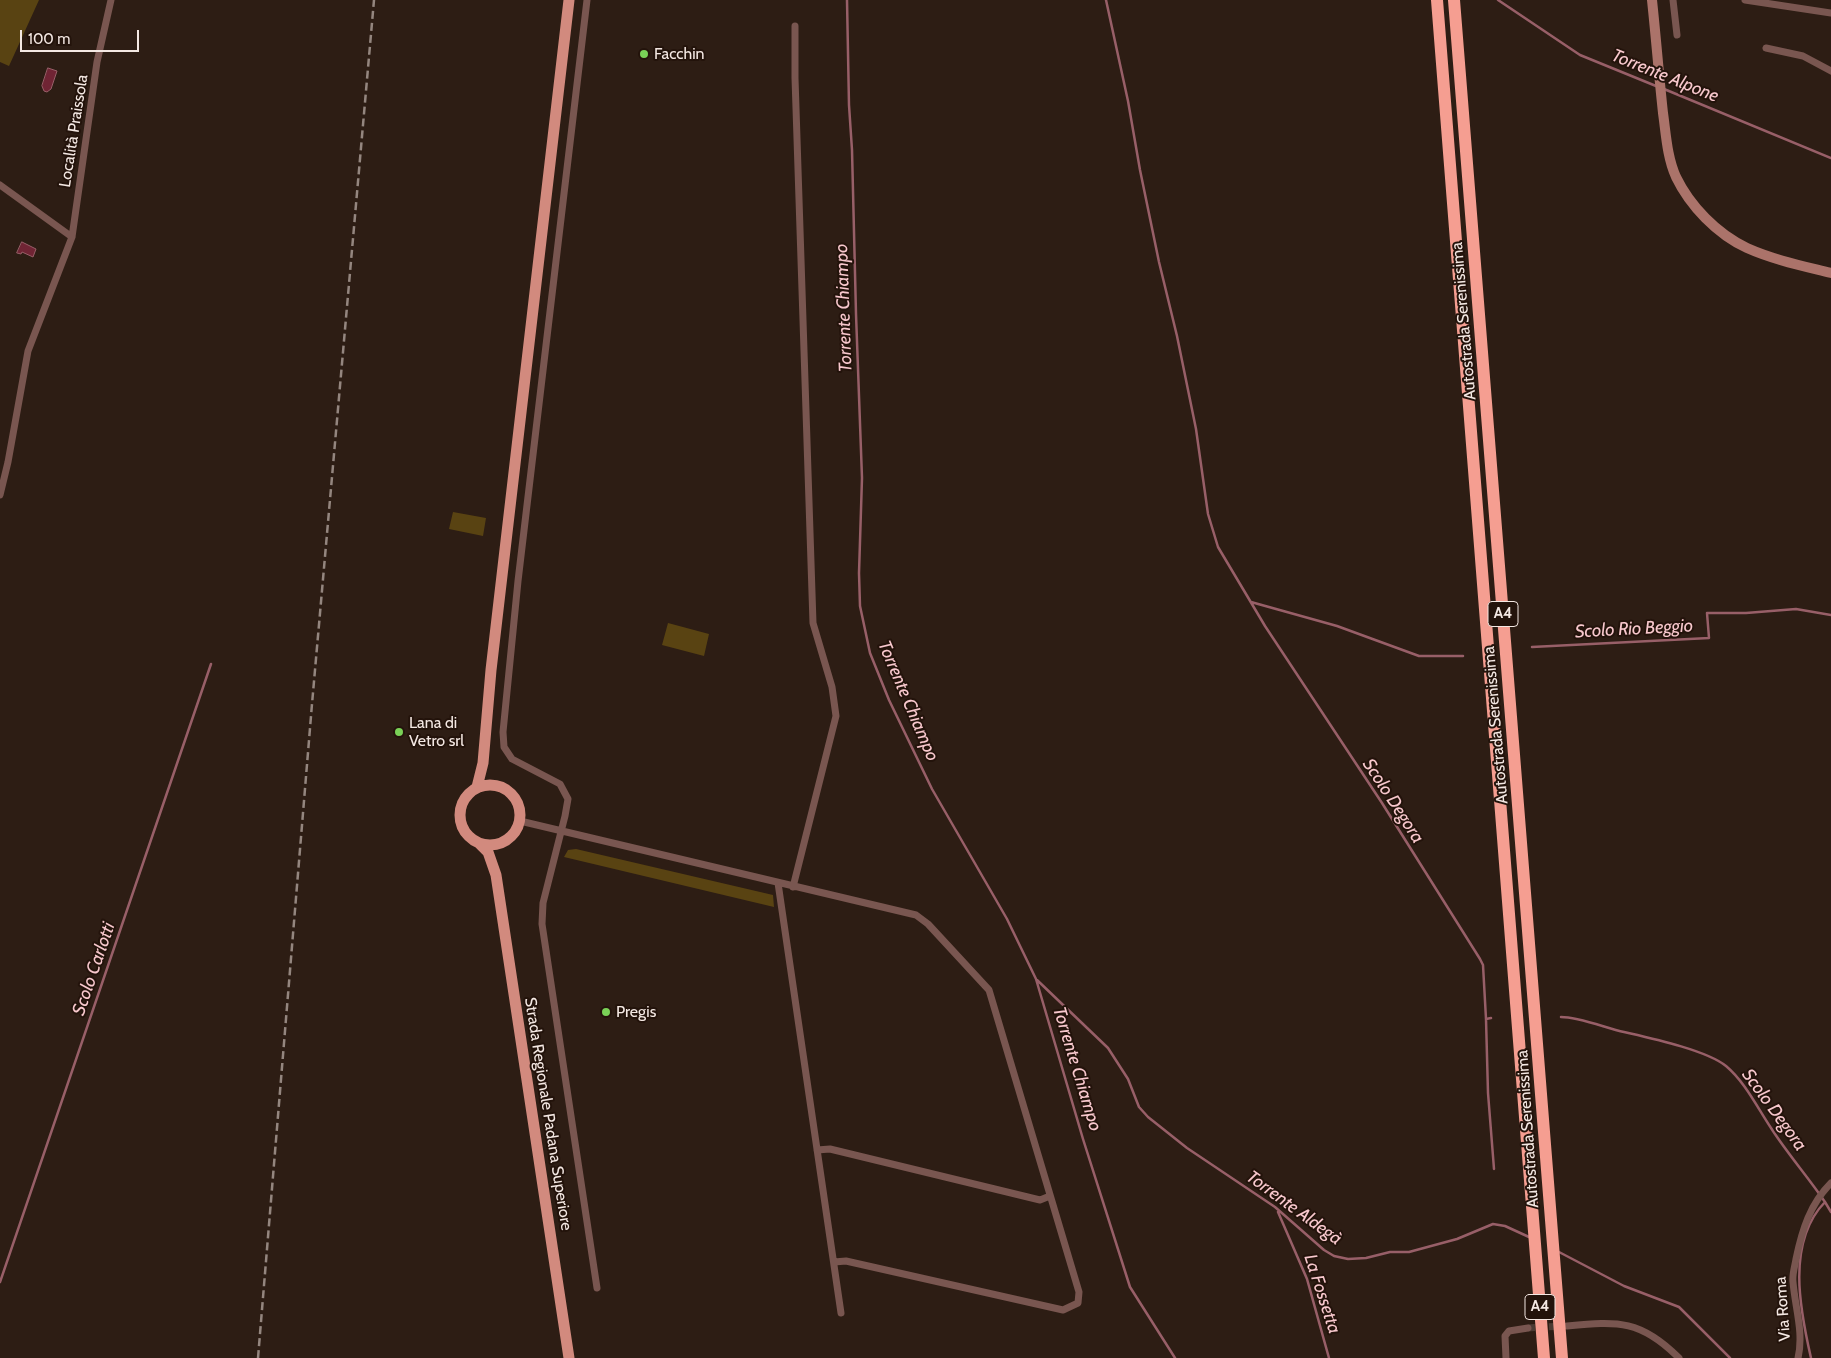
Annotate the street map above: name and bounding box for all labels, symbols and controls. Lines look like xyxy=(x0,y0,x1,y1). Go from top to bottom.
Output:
scale bar xyxy=(22,20,141,52)
text: 100 m xyxy=(28,30,70,48)
place label: Facchin xyxy=(654,44,705,64)
water label: Torrente Alpone xyxy=(1608,45,1722,107)
marker: Facchin xyxy=(638,48,650,60)
street label: Località Praissola xyxy=(56,73,92,189)
street label: Autostrada Serenissima xyxy=(1448,241,1480,401)
water label: Torrente Chiampo xyxy=(831,243,857,373)
road number: A4 xyxy=(1488,602,1518,626)
water label: Scolo Rio Beggio xyxy=(1574,615,1694,643)
water label: Torrente Chiampo xyxy=(873,637,943,765)
street label: Autostrada Serenissima xyxy=(1480,645,1512,805)
place label: Lana di Vetro srl xyxy=(409,713,464,751)
marker: Lana di Vetro srl xyxy=(393,726,405,738)
water label: Scolo Degora xyxy=(1358,755,1428,847)
water label: Scolo Carlotti xyxy=(68,920,120,1018)
street label: Strada Regionale Padana Superiore xyxy=(520,996,576,1232)
place label: Pregis xyxy=(616,1002,656,1022)
water label: Torrente Chiampo xyxy=(1048,1004,1106,1134)
marker: Pregis xyxy=(600,1006,612,1018)
street label: Autostrada Serenissima xyxy=(1513,1049,1543,1209)
water label: Scolo Degora xyxy=(1737,1065,1811,1155)
water label: Torrente Aldegà xyxy=(1242,1166,1346,1250)
water label: La Fossetta xyxy=(1299,1252,1345,1336)
street label: Via Roma xyxy=(1771,1276,1795,1342)
road number: A4 xyxy=(1525,1294,1555,1320)

